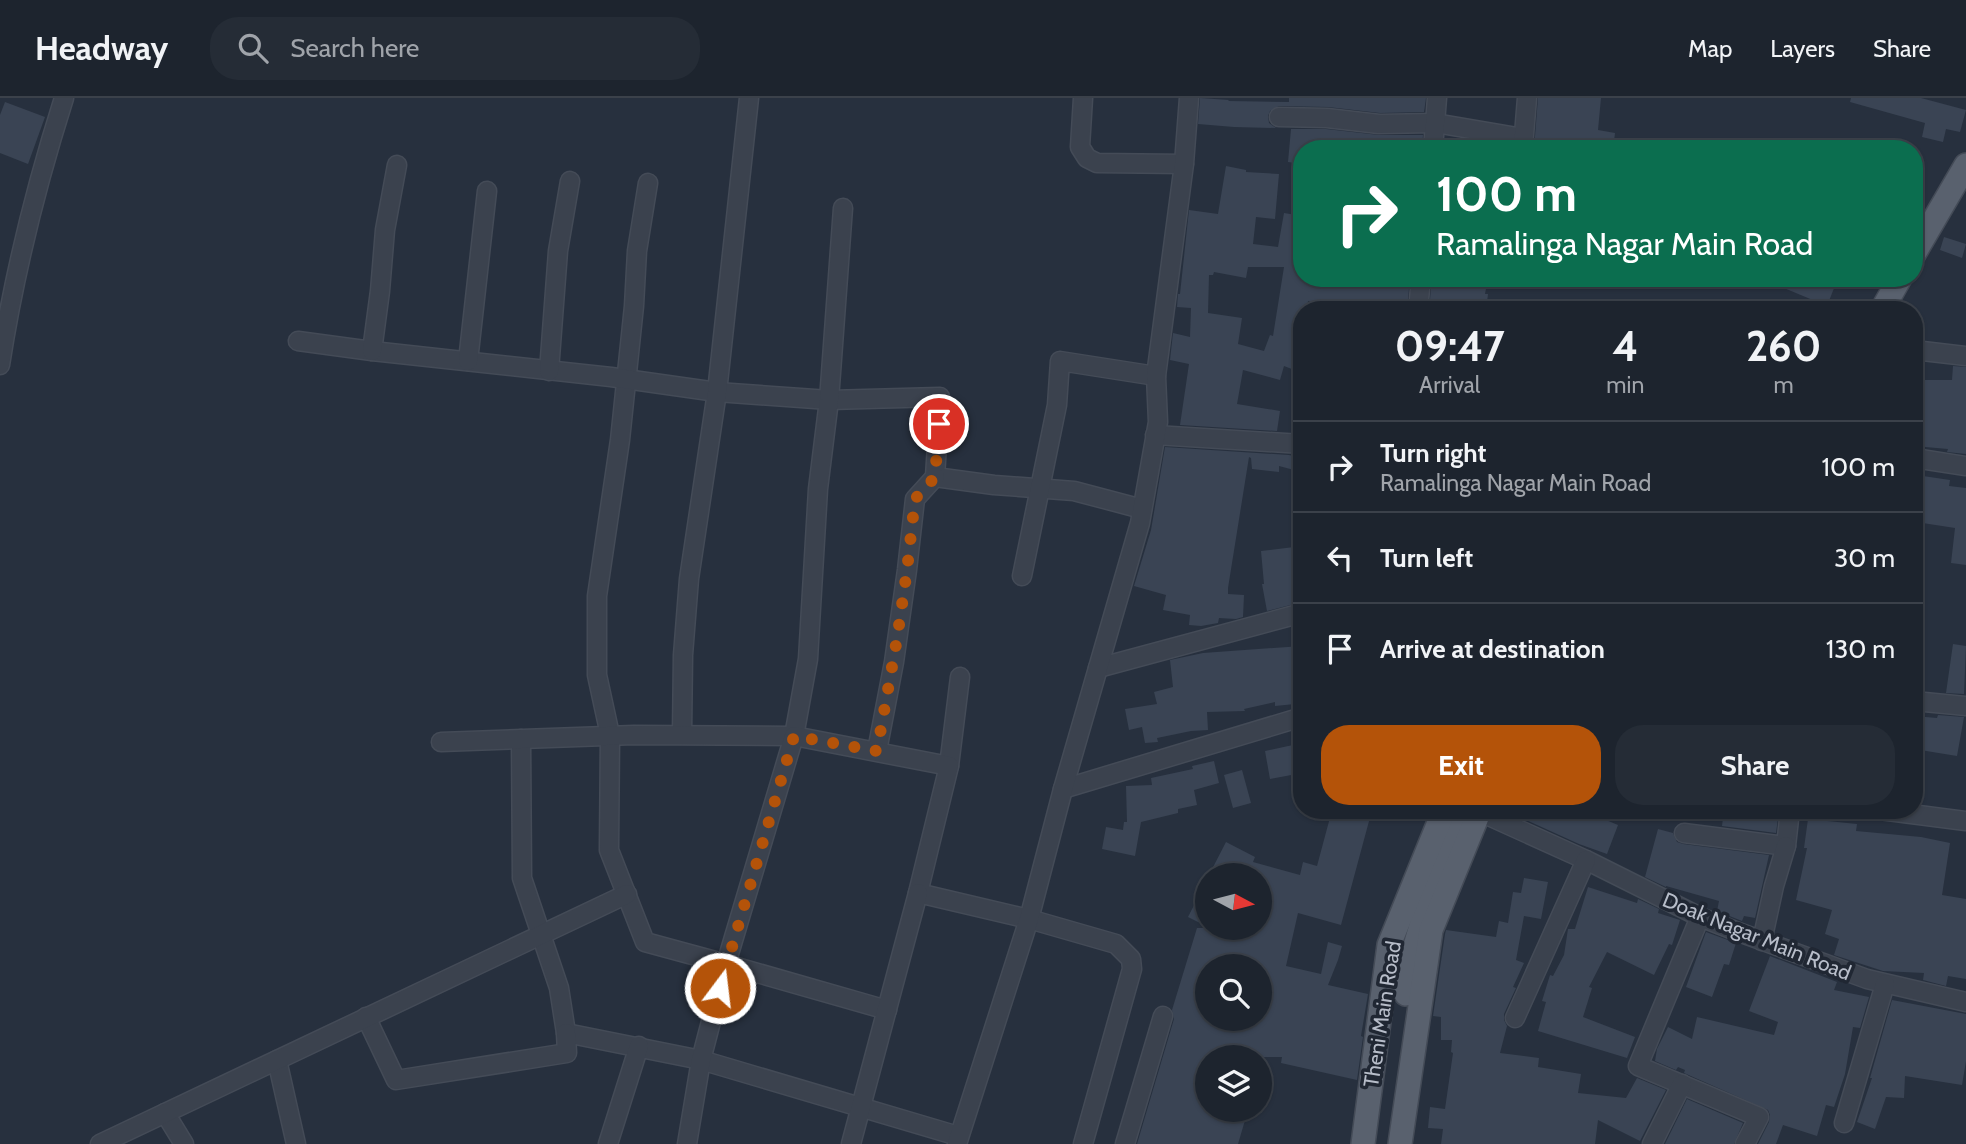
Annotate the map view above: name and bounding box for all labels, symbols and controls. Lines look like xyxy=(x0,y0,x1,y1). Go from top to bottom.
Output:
search box xyxy=(210,17,700,80)
text: Headway xyxy=(35,28,168,68)
icon: search xyxy=(234,29,272,67)
text: Search here xyxy=(290,32,419,64)
text: Map xyxy=(1688,34,1732,63)
text: Layers xyxy=(1770,34,1835,63)
text: Share xyxy=(1873,34,1931,63)
text: 100 m xyxy=(1436,164,1577,223)
icon: right xyxy=(1321,168,1412,259)
text: Ramalinga Nagar Main Road xyxy=(1436,224,1813,263)
text: 09:47 xyxy=(1395,320,1505,372)
text: 4 xyxy=(1612,320,1638,372)
text: 260 xyxy=(1746,320,1821,372)
text: Arrival xyxy=(1419,371,1480,399)
text: min xyxy=(1606,371,1644,399)
text: m xyxy=(1774,371,1794,399)
pin xyxy=(909,394,969,454)
icon: arrive xyxy=(920,405,958,443)
text: Turn right xyxy=(1380,437,1486,469)
icon: right xyxy=(1321,448,1359,486)
text: 100 m xyxy=(1822,451,1895,483)
text: Ramalinga Nagar Main Road xyxy=(1380,469,1651,497)
icon: left xyxy=(1321,539,1359,577)
text: Turn left xyxy=(1380,542,1473,574)
text: 30 m xyxy=(1834,542,1895,574)
icon: arrive xyxy=(1321,630,1359,668)
text: Arrive at destination xyxy=(1380,633,1605,665)
text: 130 m xyxy=(1826,633,1895,665)
button: Exit xyxy=(1321,725,1601,805)
button: Share xyxy=(1615,725,1895,805)
north arrow xyxy=(1195,863,1272,940)
map controls xyxy=(1195,863,1272,1122)
street label: Doak Nagar Main Road xyxy=(1659,887,1855,985)
street label: Theni Main Road xyxy=(1358,939,1406,1089)
position arrow xyxy=(683,951,757,1025)
button: search xyxy=(1195,954,1272,1031)
button: layers xyxy=(1195,1045,1272,1122)

